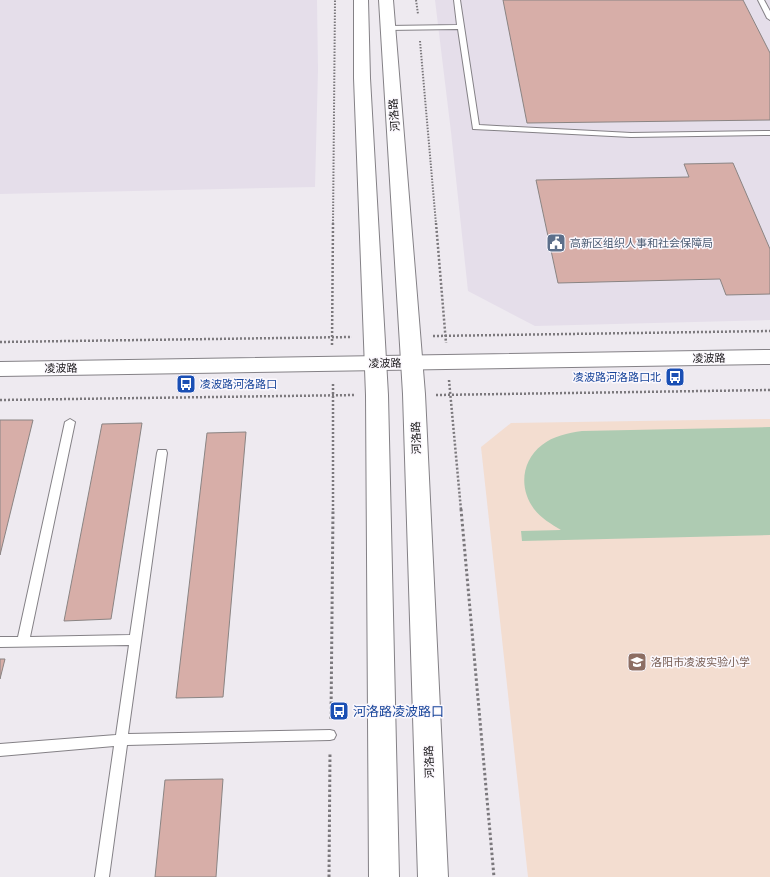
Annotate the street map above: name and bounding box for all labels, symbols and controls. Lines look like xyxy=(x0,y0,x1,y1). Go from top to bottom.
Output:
street label: 河洛路 xyxy=(386,98,401,132)
public building icon: 高新区组织人事和社会保障局 xyxy=(545,232,567,254)
place label: 高新区组织人事和社会保障局 xyxy=(570,236,713,249)
street label: 凌波路 xyxy=(692,351,726,364)
street label: 凌波路 xyxy=(368,356,402,369)
street label: 凌波路 xyxy=(44,361,78,374)
bus stop icon: 凌波路河洛路口北 xyxy=(664,366,686,388)
place label: 凌波路河洛路口北 xyxy=(573,370,661,383)
bus stop icon: 凌波路河洛路口 xyxy=(175,373,197,395)
place label: 凌波路河洛路口 xyxy=(200,377,277,390)
street label: 河洛路 xyxy=(408,421,423,455)
school or university icon: 洛阳市凌波实验小学 xyxy=(626,651,648,673)
place label: 洛阳市凌波实验小学 xyxy=(651,655,750,668)
bus stop icon: 河洛路凌波路口 xyxy=(328,700,350,722)
place label: 河洛路凌波路口 xyxy=(353,703,444,719)
street label: 河洛路 xyxy=(421,745,436,779)

